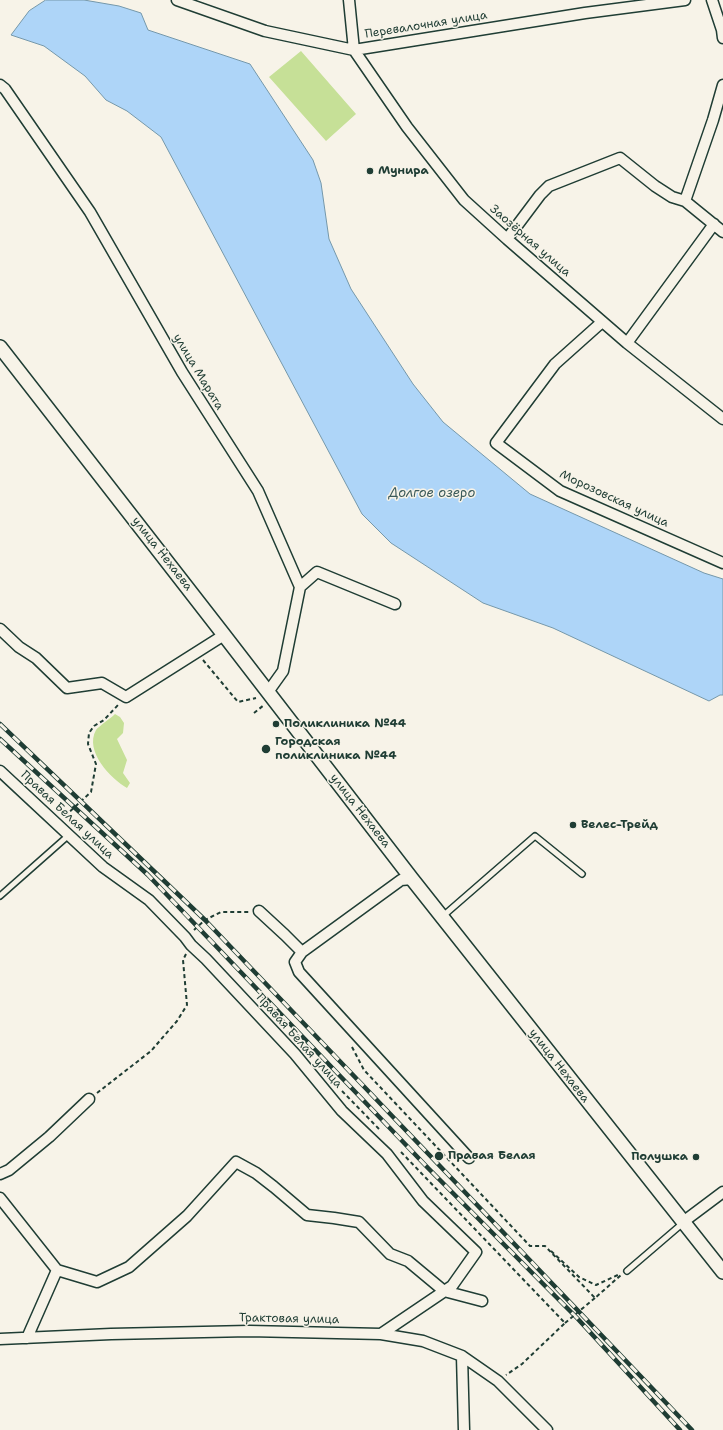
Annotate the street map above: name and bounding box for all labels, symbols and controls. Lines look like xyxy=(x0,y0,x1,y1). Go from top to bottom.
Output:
street label: Перевалочная улица xyxy=(364,8,488,42)
place label: Мунира xyxy=(378,164,429,178)
marker: Мунира xyxy=(365,166,375,176)
street label: Заозёрная улица xyxy=(487,202,573,280)
street label: улица Марата xyxy=(170,331,226,413)
street label: Морозовская улица xyxy=(557,467,671,531)
water label: Долгое озеро xyxy=(389,486,475,502)
street label: улица Нехаева xyxy=(129,514,195,594)
place label: Поликлиника №44 xyxy=(284,717,406,731)
marker: Поликлиника №44 xyxy=(271,719,281,729)
place label: Городская поликлиника №44 xyxy=(275,735,397,763)
marker: Городская поликлиника №44 xyxy=(260,743,272,755)
street label: Правая Белая улица xyxy=(17,768,117,862)
street label: улица Нехаева xyxy=(327,771,393,851)
place label: Велес-Трейд xyxy=(581,818,658,832)
marker: Велес-Трейд xyxy=(568,820,578,830)
street label: Правая Белая улица xyxy=(253,991,345,1091)
street label: улица Нехаева xyxy=(526,1026,592,1106)
place label: Правая Белая xyxy=(448,1149,536,1163)
marker: Правая Белая xyxy=(433,1150,445,1162)
place label: Полушка xyxy=(631,1150,688,1164)
marker: Полушка xyxy=(691,1152,701,1162)
street label: Трактовая улица xyxy=(239,1311,339,1327)

